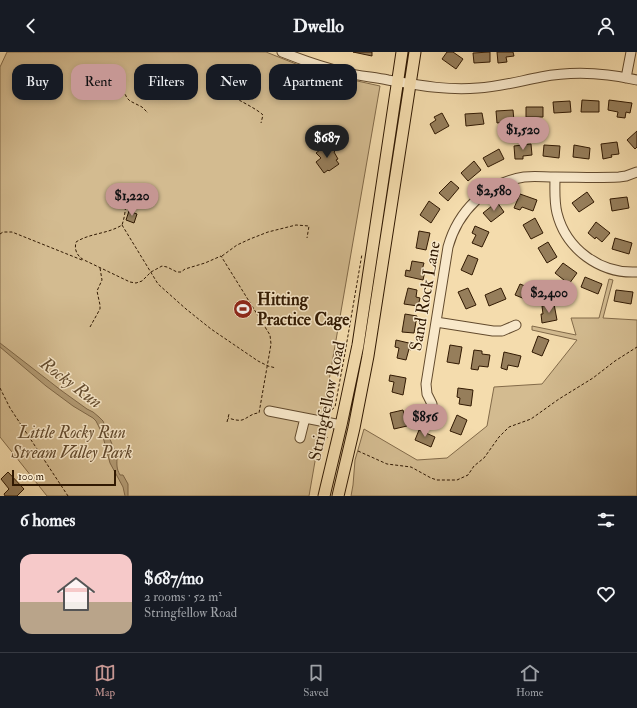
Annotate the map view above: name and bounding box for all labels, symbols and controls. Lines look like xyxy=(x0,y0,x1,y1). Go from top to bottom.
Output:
icon: back xyxy=(20,15,42,37)
text: Dwello xyxy=(293,15,344,38)
icon: person xyxy=(595,15,617,37)
chip: Buy xyxy=(12,64,63,100)
chip: Rent xyxy=(71,64,126,100)
chip: Filters xyxy=(134,64,198,100)
chip: New xyxy=(206,64,261,100)
chip: Apartment xyxy=(269,64,357,100)
pin: $1,520 xyxy=(490,117,556,151)
text: $1,520 xyxy=(506,122,540,138)
pin: $687 xyxy=(303,125,351,159)
text: $687 xyxy=(314,130,340,146)
pin: $2,580 xyxy=(461,178,527,212)
pin: $1,220 xyxy=(99,183,165,217)
text: $2,580 xyxy=(476,183,512,199)
text: $1,220 xyxy=(115,188,149,204)
street label: Sand Rock Lane xyxy=(405,239,445,353)
pin: $2,400 xyxy=(516,280,582,314)
text: $2,400 xyxy=(530,285,568,301)
place label: Hitting Practice Cage xyxy=(257,289,350,331)
sports icon: Hitting Practice Cage xyxy=(232,298,254,320)
street label: Stringfellow Road xyxy=(304,339,350,463)
water label: Rocky Run xyxy=(35,352,107,414)
pin: $856 xyxy=(401,404,449,438)
text: $856 xyxy=(412,409,438,425)
park label: Little Rocky Run Stream Valley Park xyxy=(11,422,132,463)
scale bar xyxy=(12,468,116,487)
text: 100 m xyxy=(18,470,44,483)
icon: filters xyxy=(595,509,617,531)
text: 6 homes xyxy=(20,510,75,531)
text: $687/mo xyxy=(144,568,204,589)
icon: home xyxy=(52,570,100,618)
icon: heart xyxy=(595,583,617,605)
text: 2 rooms · 52 m² xyxy=(144,589,222,605)
text: Stringfellow Road xyxy=(144,605,237,621)
tab: Map xyxy=(94,662,116,699)
tab: Saved xyxy=(303,662,328,699)
tab: Home xyxy=(516,662,543,699)

